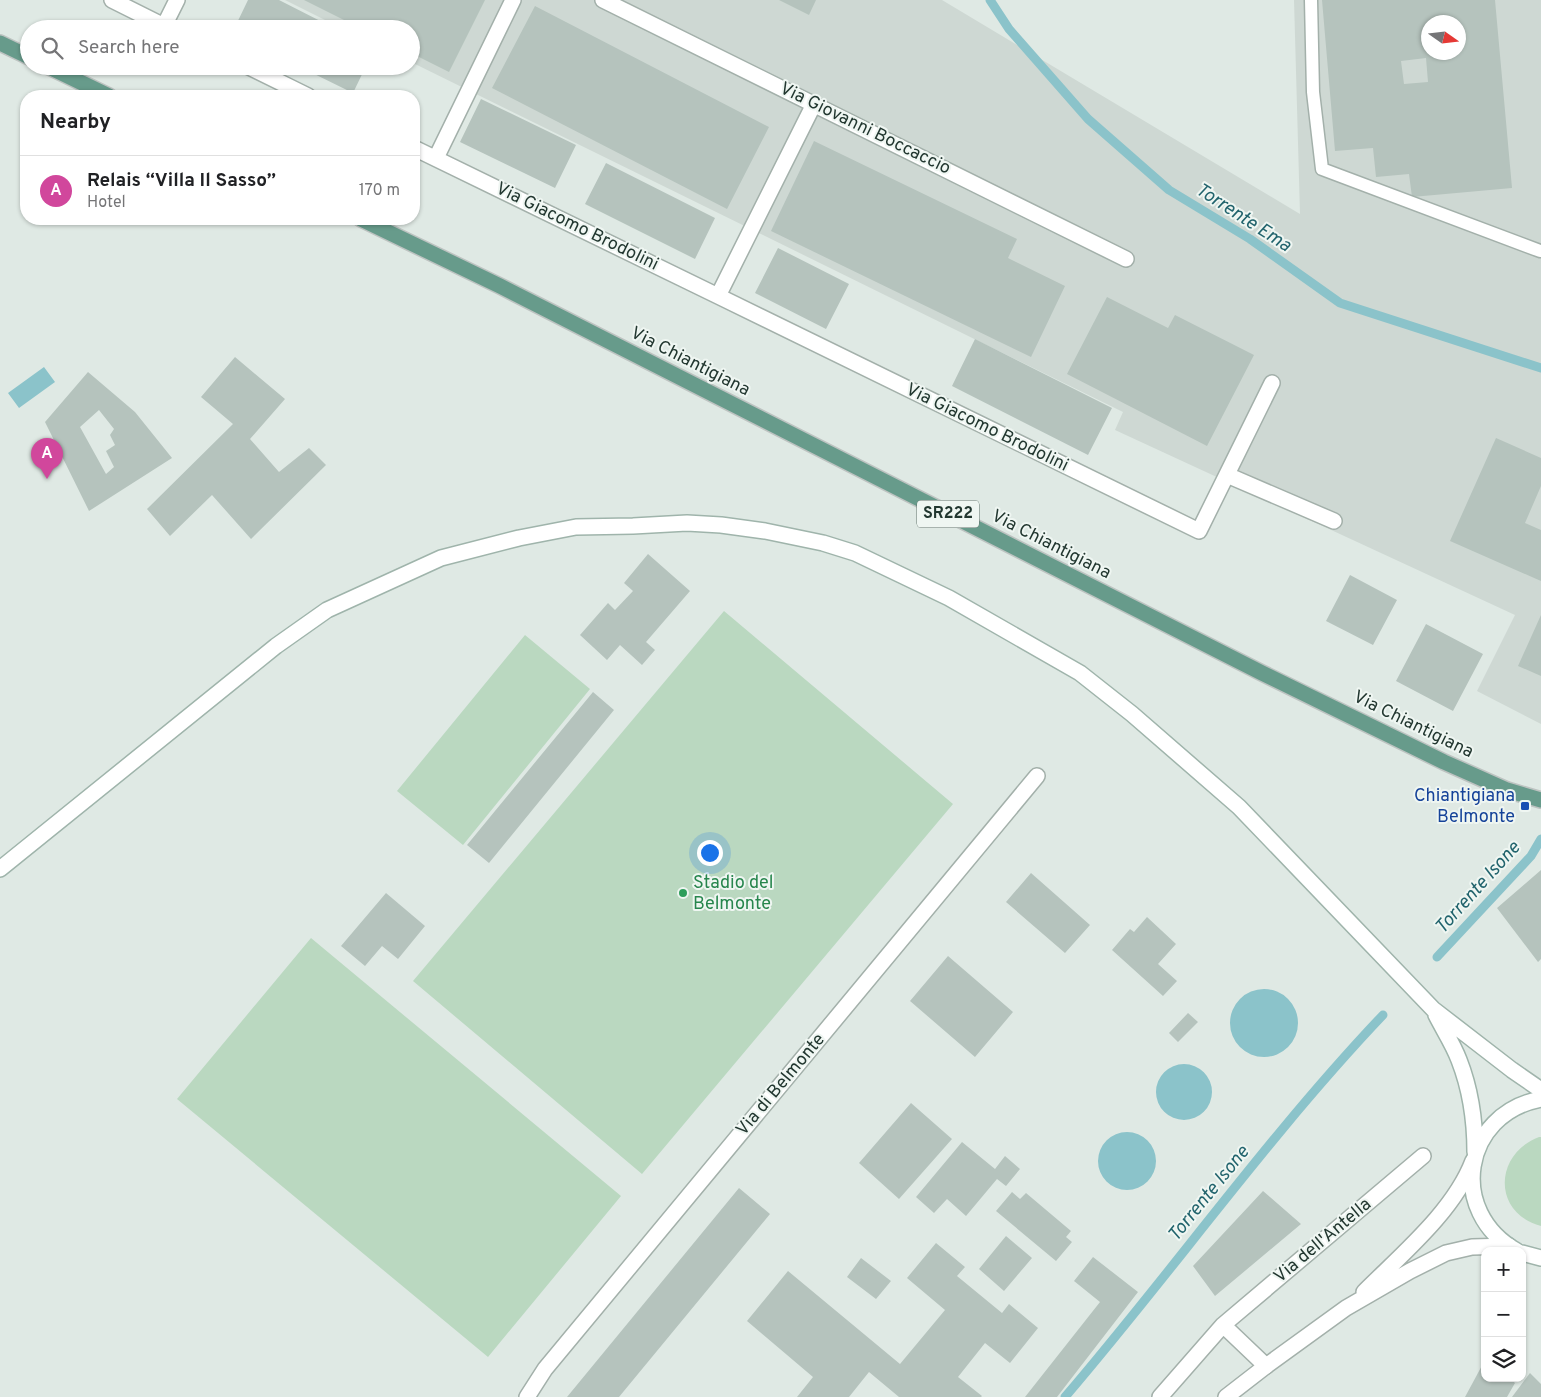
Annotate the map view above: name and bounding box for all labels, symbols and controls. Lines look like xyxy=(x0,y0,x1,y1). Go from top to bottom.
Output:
north arrow xyxy=(1421,15,1466,60)
search box xyxy=(20,20,420,75)
icon: search xyxy=(38,34,66,62)
text: Search here xyxy=(78,36,180,60)
street label: Via Giovanni Boccaccio xyxy=(776,78,954,180)
text: Nearby xyxy=(40,109,111,136)
text: Relais “Villa Il Sasso” xyxy=(87,169,276,193)
street label: Via Giacomo Brodolini xyxy=(492,178,662,276)
water label: Torrente Ema xyxy=(1191,178,1296,258)
text: A xyxy=(50,181,62,201)
text: 170 m xyxy=(359,181,400,201)
text: Hotel xyxy=(87,193,126,213)
street label: Via Chiantigiana xyxy=(626,322,754,402)
street label: Via Giacomo Brodolini xyxy=(902,379,1072,477)
pin: A xyxy=(31,438,63,479)
road number: SR222 xyxy=(917,500,979,528)
street label: Via Chiantigiana xyxy=(987,505,1115,585)
street label: Via Chiantigiana xyxy=(1349,686,1477,764)
place label: Chiantigiana Belmonte xyxy=(1414,785,1515,829)
marker: Chiantigiana Belmonte xyxy=(1519,800,1531,812)
water label: Torrente Isone xyxy=(1430,836,1526,939)
your location xyxy=(697,840,723,866)
place label: Stadio del Belmonte xyxy=(693,872,773,916)
marker: Stadio del Belmonte xyxy=(677,887,689,899)
street label: Via di Belmonte xyxy=(731,1029,831,1141)
water label: Torrente Isone xyxy=(1163,1141,1255,1247)
street label: Via dell'Antella xyxy=(1269,1193,1377,1289)
map controls xyxy=(1481,1247,1526,1382)
button: + xyxy=(1481,1247,1526,1292)
button: − xyxy=(1481,1292,1526,1337)
button: layers xyxy=(1481,1337,1526,1382)

